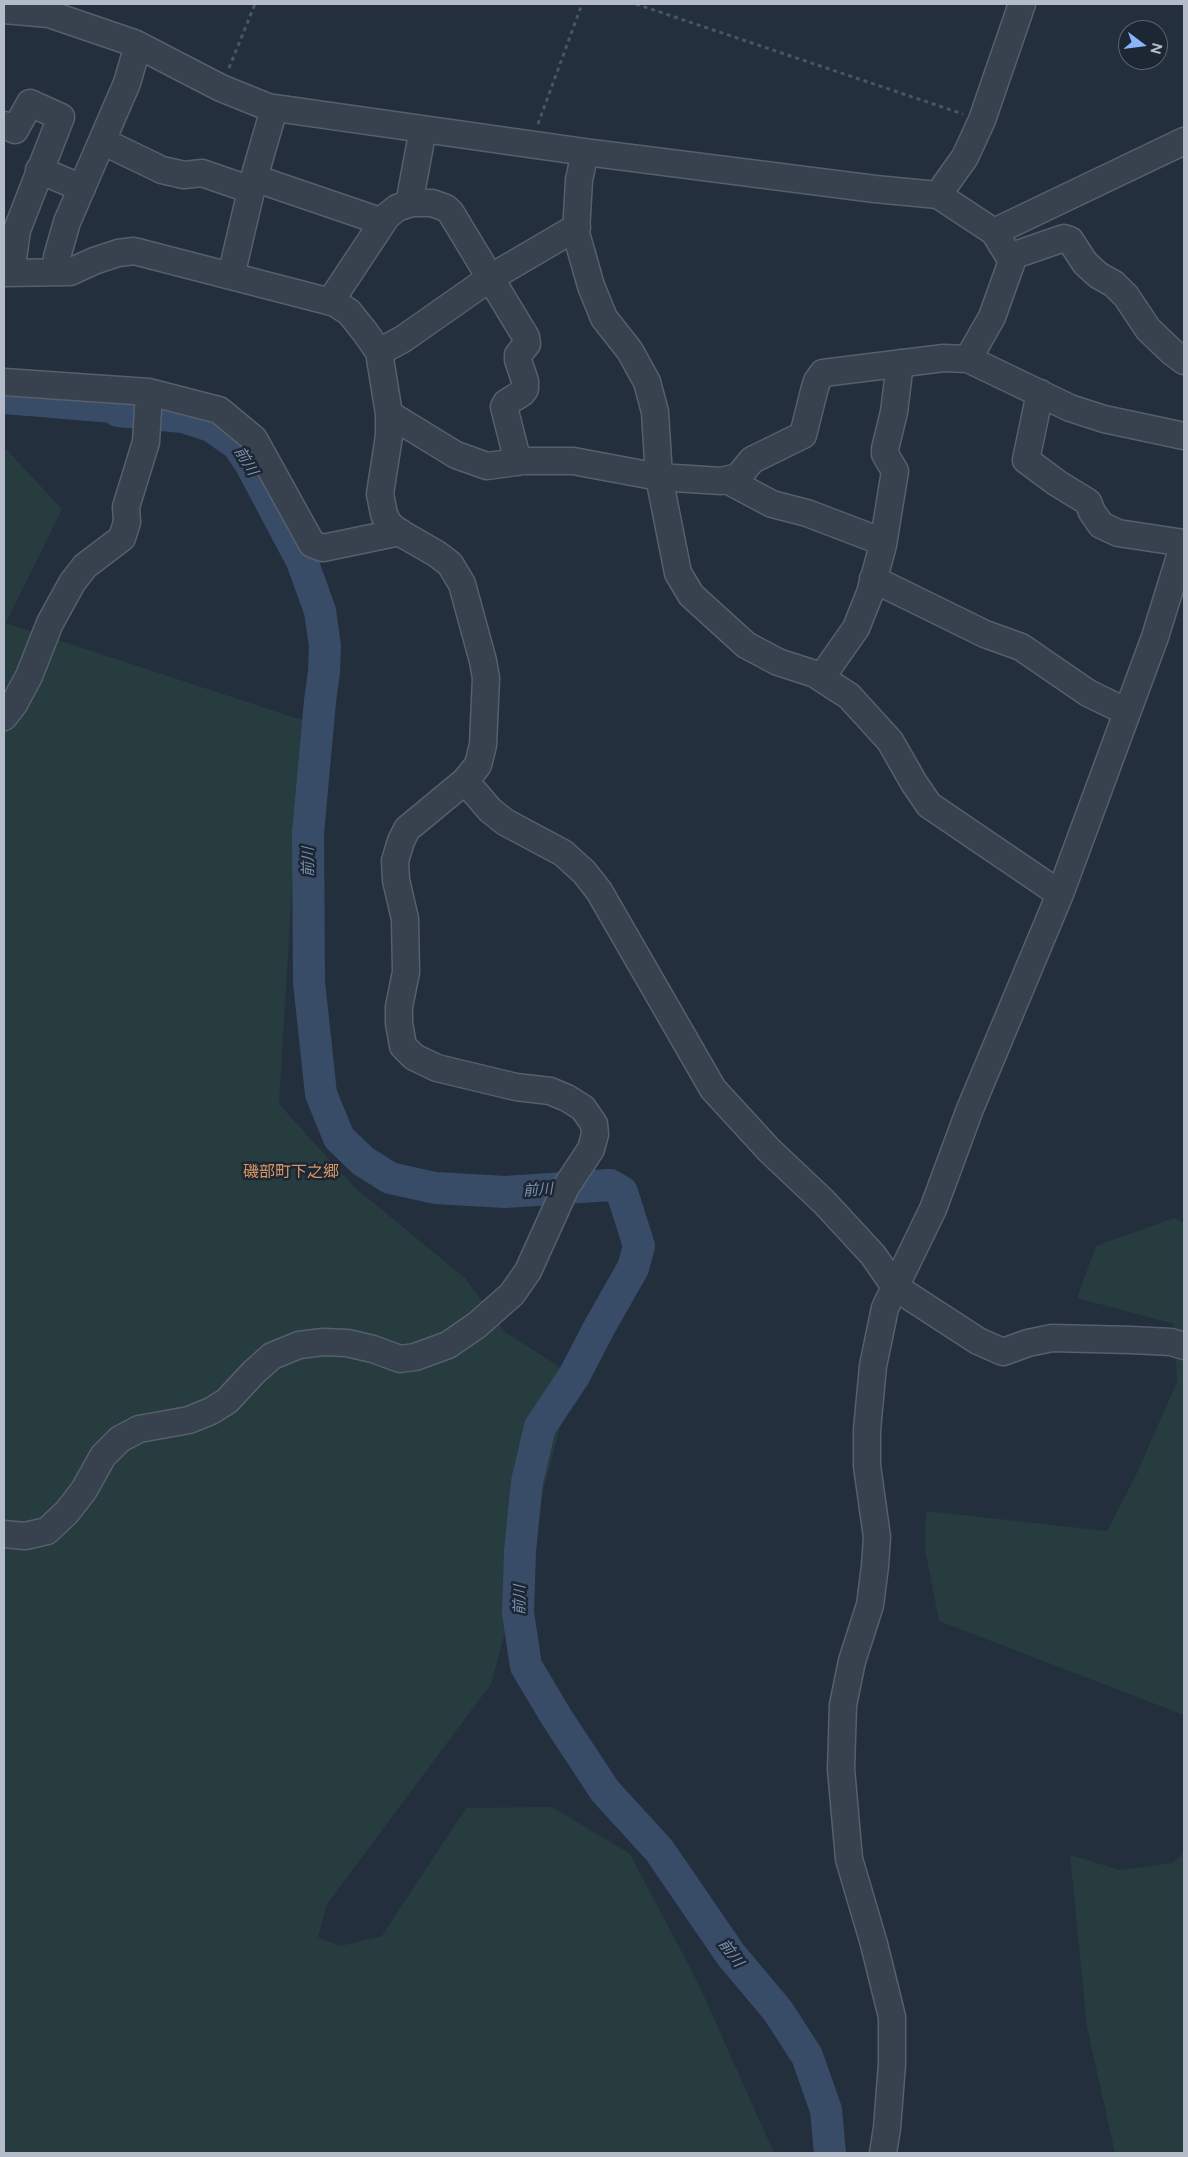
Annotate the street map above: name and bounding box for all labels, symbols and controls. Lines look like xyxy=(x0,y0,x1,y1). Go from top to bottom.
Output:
north arrow xyxy=(1118,20,1168,70)
text: N xyxy=(1147,41,1166,56)
water label: 前川 xyxy=(231,444,261,478)
water label: 前川 xyxy=(299,847,317,877)
district label: 磯部町下之郷 xyxy=(243,1162,339,1182)
water label: 前川 xyxy=(522,1180,554,1200)
water label: 前川 xyxy=(511,1585,529,1615)
water label: 前川 xyxy=(715,1936,747,1970)

